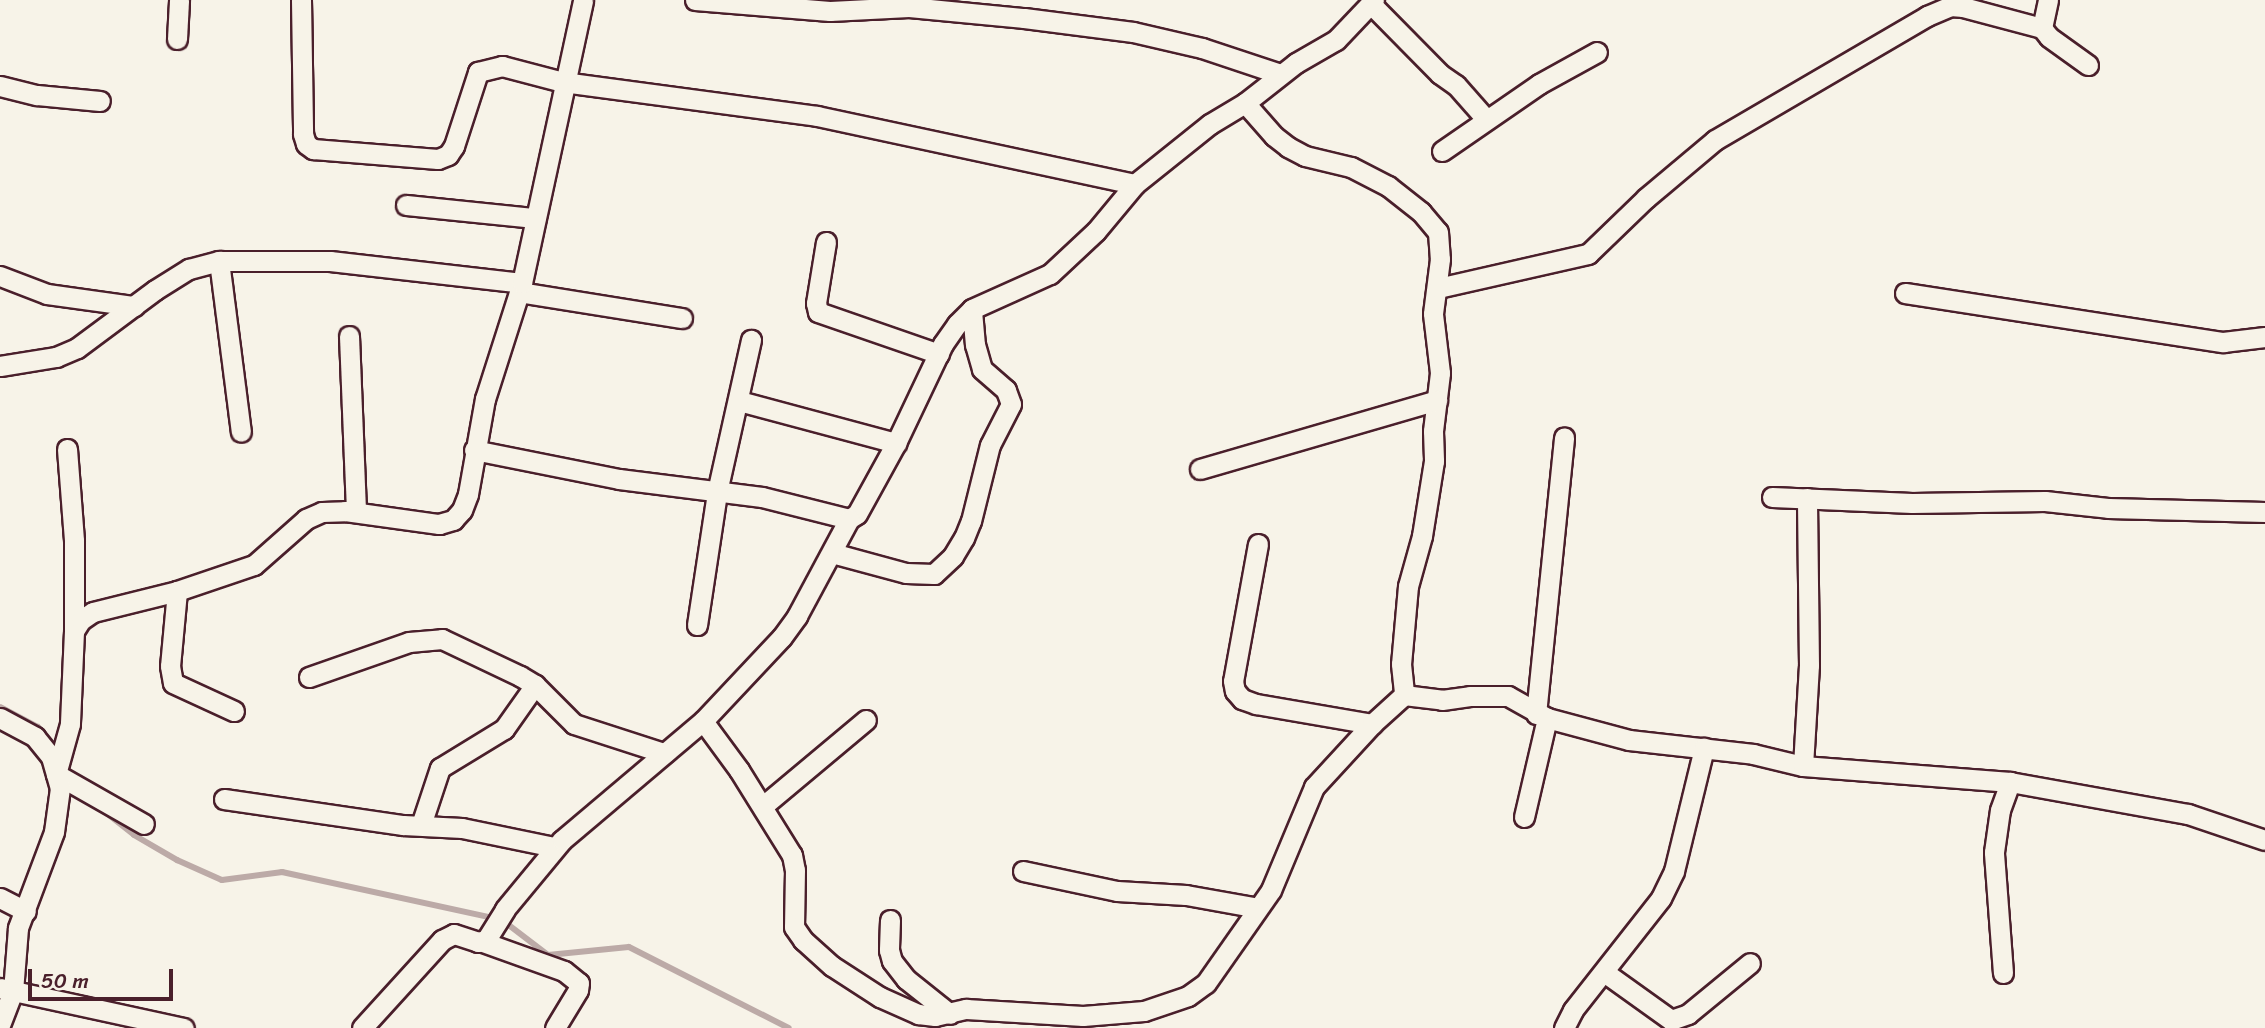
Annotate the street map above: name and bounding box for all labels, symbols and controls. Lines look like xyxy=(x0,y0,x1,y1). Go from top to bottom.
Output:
scale bar xyxy=(32,954,177,998)
text: 50 m xyxy=(41,962,89,1000)

